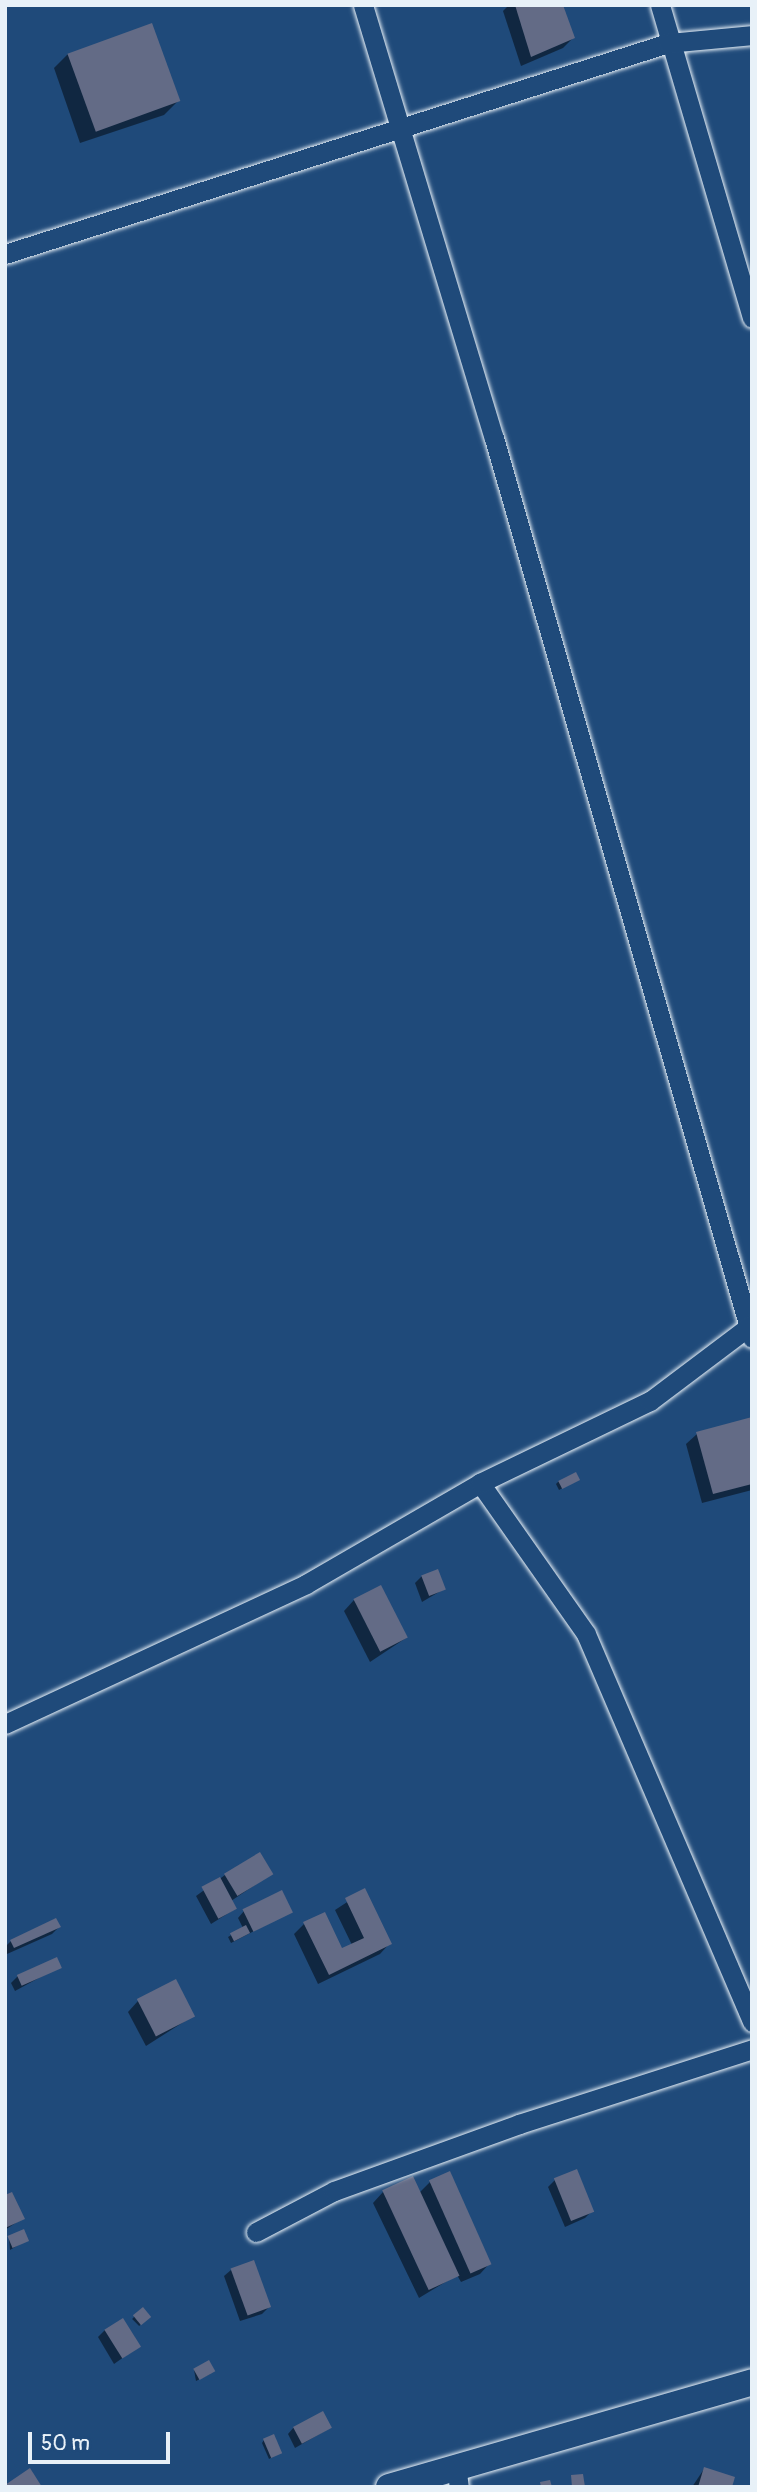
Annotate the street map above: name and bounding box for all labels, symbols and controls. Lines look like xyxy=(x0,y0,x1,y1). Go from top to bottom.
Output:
scale bar xyxy=(32,2418,173,2462)
text: 50 m xyxy=(41,2430,90,2457)

